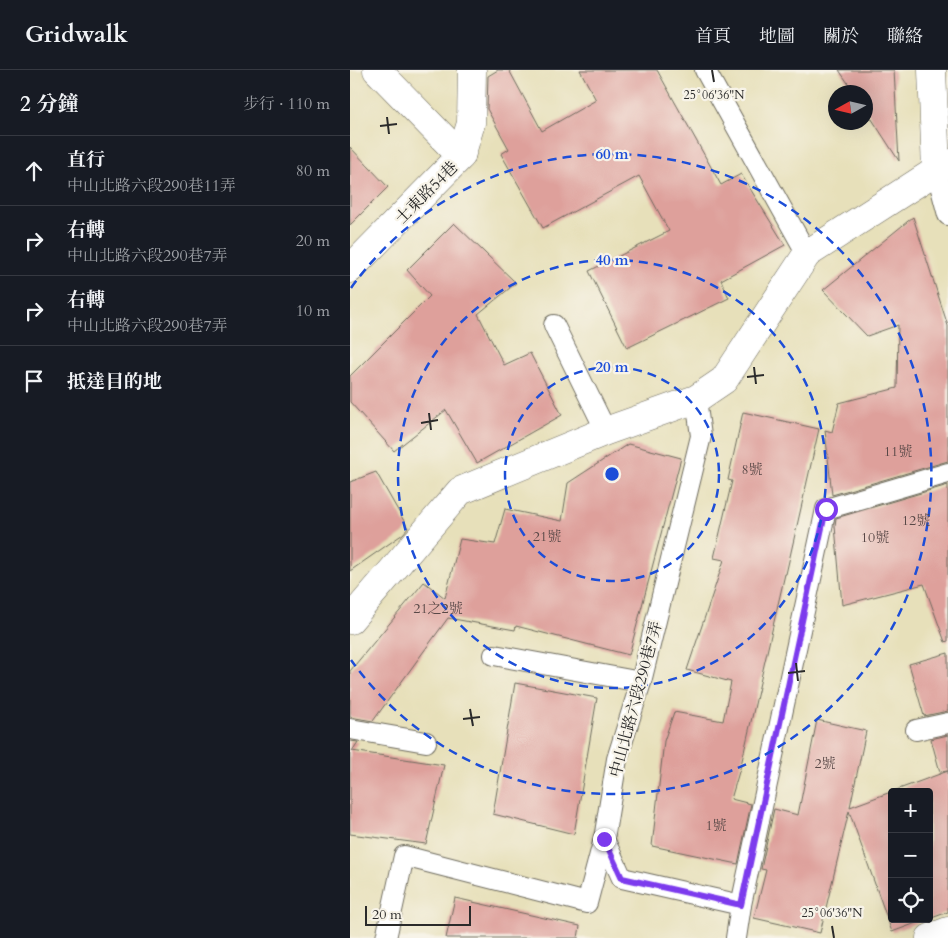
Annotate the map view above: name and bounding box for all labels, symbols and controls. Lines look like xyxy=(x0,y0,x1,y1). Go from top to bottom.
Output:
text: Gridwalk xyxy=(25,18,128,51)
text: 首頁 xyxy=(695,24,731,49)
text: 地圖 xyxy=(759,24,795,49)
text: 關於 xyxy=(823,24,859,49)
text: 聯絡 xyxy=(887,24,923,49)
north arrow xyxy=(828,85,873,130)
text: 25°06'36"N xyxy=(684,87,745,103)
text: 2 分鐘 xyxy=(20,90,78,119)
text: 步行 · 110 m xyxy=(243,93,330,115)
text: 60 m xyxy=(595,144,629,164)
text: 直行 xyxy=(67,147,105,173)
icon: ahead xyxy=(20,157,48,185)
street label: 士東路54巷 xyxy=(391,157,463,229)
text: 80 m xyxy=(296,160,330,182)
text: 中山北路六段290巷11弄 xyxy=(67,175,236,197)
text: 右轉 xyxy=(67,217,105,243)
icon: right xyxy=(20,227,48,255)
text: 20 m xyxy=(296,230,330,252)
text: 中山北路六段290巷7弄 xyxy=(67,245,228,267)
text: 40 m xyxy=(595,250,629,270)
text: 右轉 xyxy=(67,287,105,313)
icon: right xyxy=(20,297,48,325)
text: 10 m xyxy=(296,300,330,322)
text: 中山北路六段290巷7弄 xyxy=(67,315,228,337)
text: 20 m xyxy=(595,357,629,377)
icon: arrive xyxy=(20,367,48,395)
text: 抵達目的地 xyxy=(67,369,162,395)
house number: 11號 xyxy=(884,442,912,461)
house number: 8號 xyxy=(741,460,763,479)
centre of rings xyxy=(603,465,621,483)
route start xyxy=(815,498,838,521)
house number: 12號 xyxy=(902,511,930,530)
house number: 21號 xyxy=(533,527,561,546)
house number: 10號 xyxy=(861,528,889,547)
house number: 21之2號 xyxy=(413,599,463,618)
street label: 中山北路六段290巷7弄 xyxy=(605,619,667,780)
house number: 2號 xyxy=(814,754,836,773)
map controls xyxy=(888,788,933,923)
button: + xyxy=(888,788,933,833)
house number: 1號 xyxy=(705,816,727,835)
route end xyxy=(593,828,616,851)
button: − xyxy=(888,833,933,878)
button: locate xyxy=(888,878,933,923)
scale bar xyxy=(365,903,471,926)
text: 20 m xyxy=(372,905,402,924)
text: 25°06'36"N xyxy=(802,905,863,921)

